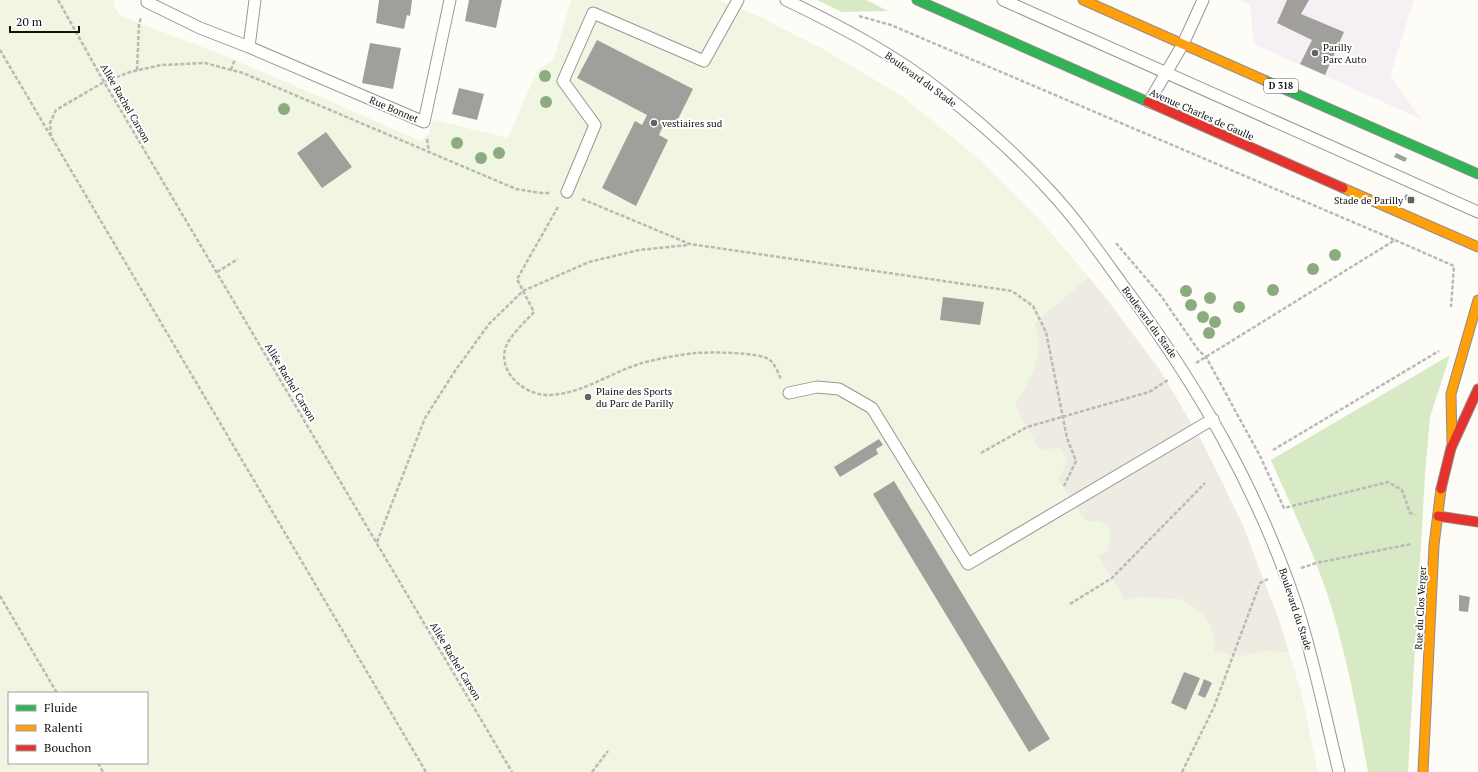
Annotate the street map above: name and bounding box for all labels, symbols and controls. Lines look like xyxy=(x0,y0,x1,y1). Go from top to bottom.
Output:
scale bar xyxy=(10,8,79,34)
text: 20 m xyxy=(16,14,43,29)
place label: Parilly Parc Auto xyxy=(1323,41,1367,66)
marker: Parilly Parc Auto xyxy=(1310,48,1320,58)
street label: Boulevard du Stade xyxy=(882,49,959,110)
street label: Allée Rachel Carson xyxy=(98,62,153,145)
road number: D 318 xyxy=(1264,79,1298,93)
street label: Avenue Charles de Gaulle xyxy=(1148,86,1256,143)
street label: Rue Bonnet xyxy=(367,93,420,126)
place label: vestiaires sud xyxy=(661,117,723,130)
marker: vestiaires sud xyxy=(649,118,659,128)
place label: Stade de Parilly xyxy=(1334,194,1404,207)
marker: Stade de Parilly xyxy=(1406,195,1416,205)
street label: Boulevard du Stade xyxy=(1119,284,1180,361)
street label: Allée Rachel Carson xyxy=(262,341,319,424)
place label: Plaine des Sports du Parc de Parilly xyxy=(596,385,675,410)
marker: Plaine des Sports du Parc de Parilly xyxy=(583,392,593,402)
street label: Boulevard du Stade xyxy=(1276,566,1315,652)
street label: Rue du Clos Verger xyxy=(1412,566,1429,650)
street label: Allée Rachel Carson xyxy=(427,620,484,703)
legend xyxy=(8,692,148,764)
text: Fluide xyxy=(44,700,77,715)
text: Ralenti xyxy=(44,720,83,735)
text: Bouchon xyxy=(44,740,91,755)

